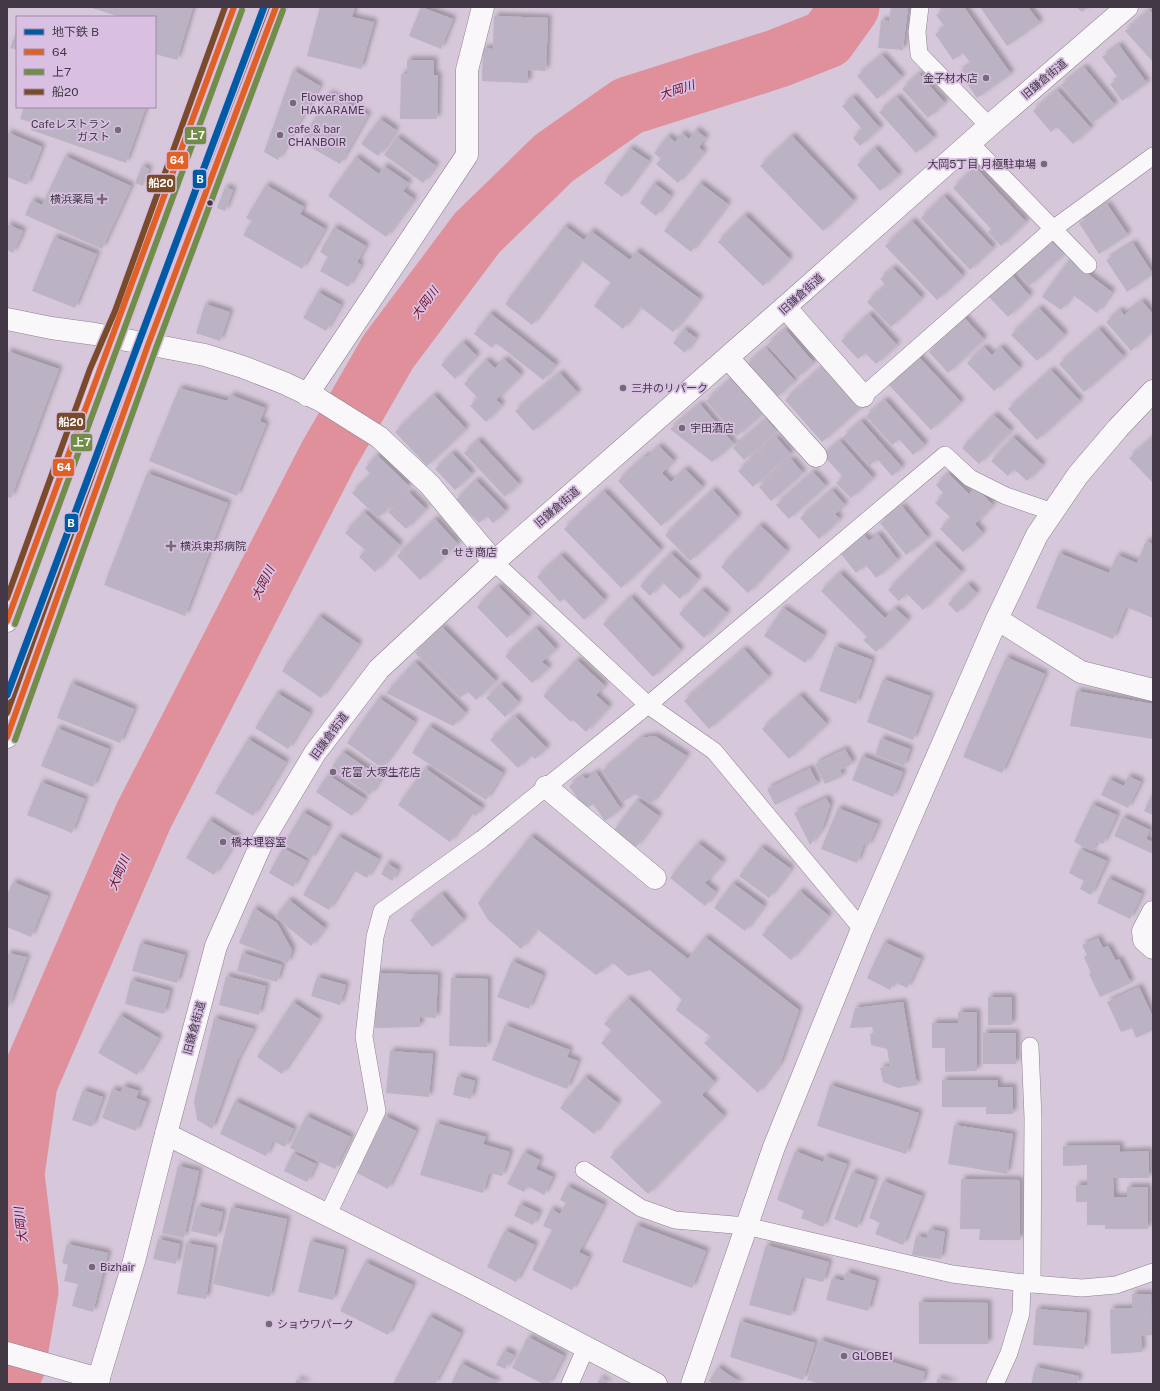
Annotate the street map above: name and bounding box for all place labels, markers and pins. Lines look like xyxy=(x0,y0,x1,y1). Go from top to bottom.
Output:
place label: 金子材木店 xyxy=(923,72,978,84)
marker: 金子材木店 xyxy=(981,73,991,83)
place label: Flower shop HAKARAME xyxy=(301,91,365,116)
marker: Flower shop HAKARAME xyxy=(288,98,298,108)
place label: Cafeレストラン ガスト xyxy=(31,118,110,143)
place label: cafe & bar CHANBOIR xyxy=(288,123,346,148)
marker: Cafeレストラン ガスト xyxy=(113,125,123,135)
marker: cafe & bar CHANBOIR xyxy=(275,130,285,140)
place label: 大岡5丁目 月極駐車場 xyxy=(927,158,1036,170)
marker: 大岡5丁目 月極駐車場 xyxy=(1039,159,1049,169)
place label: 横浜薬局 xyxy=(50,193,94,205)
marker: 横浜薬局 xyxy=(97,194,107,204)
unlabelled marker xyxy=(205,198,215,208)
place label: 三井のリパーク xyxy=(631,382,708,394)
marker: 三井のリパーク xyxy=(618,383,628,393)
place label: 宇田酒店 xyxy=(690,422,734,434)
marker: 宇田酒店 xyxy=(677,423,687,433)
marker: 横浜東邦病院 xyxy=(165,540,177,552)
place label: 横浜東邦病院 xyxy=(180,540,246,552)
place label: せき商店 xyxy=(453,546,497,558)
marker: せき商店 xyxy=(440,547,450,557)
place label: 花富 大塚生花店 xyxy=(341,766,421,778)
marker: 花富 大塚生花店 xyxy=(328,767,338,777)
place label: 橋本理容室 xyxy=(231,836,286,848)
marker: 橋本理容室 xyxy=(218,837,228,847)
place label: Bizhair xyxy=(100,1261,135,1273)
marker: Bizhair xyxy=(87,1262,97,1272)
place label: ショウワパーク xyxy=(277,1318,354,1330)
marker: ショウワパーク xyxy=(264,1319,274,1329)
place label: GLOBE1 xyxy=(852,1350,893,1362)
marker: GLOBE1 xyxy=(839,1351,849,1361)

